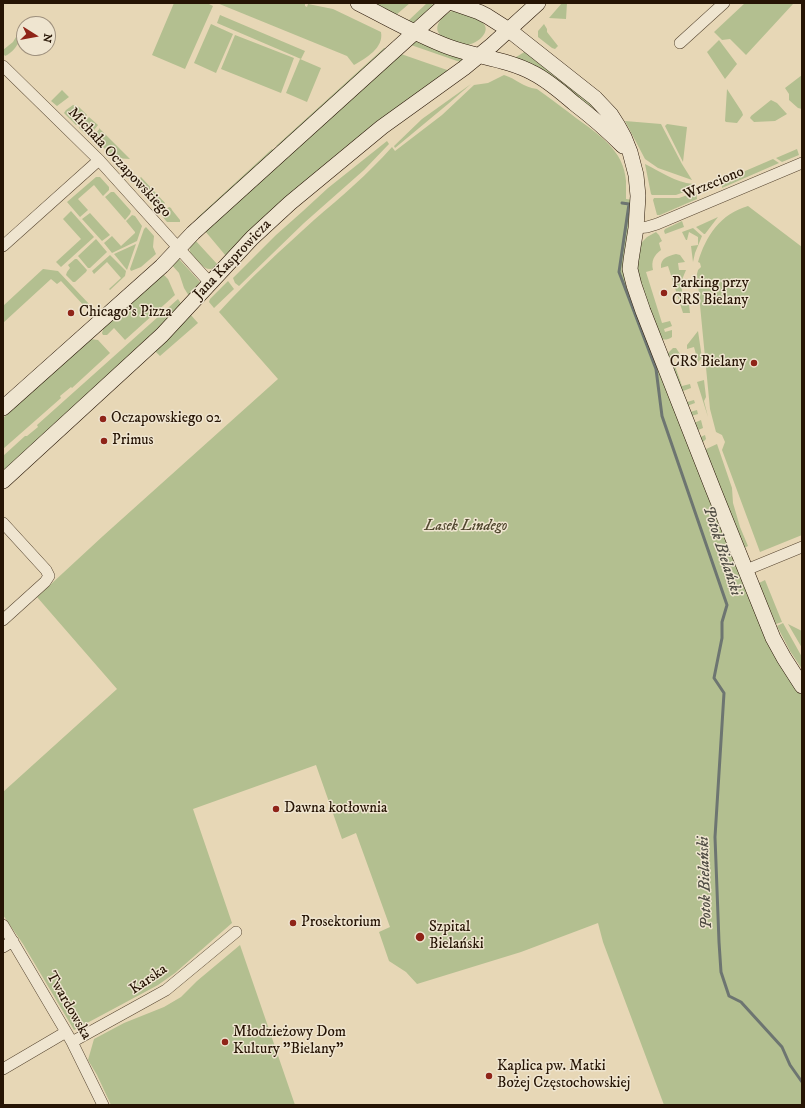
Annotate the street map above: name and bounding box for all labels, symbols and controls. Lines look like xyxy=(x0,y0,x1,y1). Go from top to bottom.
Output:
north arrow xyxy=(16,16,56,56)
text: N xyxy=(39,32,55,44)
street label: Michała Oczapowskiego xyxy=(63,104,175,222)
street label: Wrzeciono xyxy=(681,163,747,205)
street label: Jana Kasprowicza xyxy=(190,216,276,304)
place label: Parking przy CRS Bielany xyxy=(672,275,749,310)
marker: Parking przy CRS Bielany xyxy=(659,288,669,298)
place label: Chicago's Pizza xyxy=(79,304,172,322)
marker: Chicago's Pizza xyxy=(66,308,76,318)
place label: CRS Bielany xyxy=(670,354,746,372)
marker: CRS Bielany xyxy=(749,358,759,368)
place label: Oczapowskiego 02 xyxy=(111,410,221,428)
marker: Oczapowskiego 02 xyxy=(98,414,108,424)
place label: Primus xyxy=(112,432,154,450)
marker: Primus xyxy=(99,436,109,446)
water label: Potok Bielański xyxy=(697,504,745,598)
park label: Lasek Lindego xyxy=(425,518,507,536)
place label: Dawna kotłownia xyxy=(284,800,387,818)
marker: Dawna kotłownia xyxy=(271,804,281,814)
water label: Potok Bielański xyxy=(695,836,717,930)
place label: Prosektorium xyxy=(301,914,381,932)
marker: Prosektorium xyxy=(288,918,298,928)
place label: Szpital Bielański xyxy=(429,919,484,954)
marker: Szpital Bielański xyxy=(414,931,426,943)
street label: Karska xyxy=(127,961,171,999)
street label: Twardowska xyxy=(41,969,95,1043)
place label: Młodzieżowy Dom Kultury "Bielany" xyxy=(233,1024,346,1059)
marker: Młodzieżowy Dom Kultury "Bielany" xyxy=(220,1037,230,1047)
place label: Kaplica pw. Matki Bożej Częstochowskiej xyxy=(497,1058,630,1093)
marker: Kaplica pw. Matki Bożej Częstochowskiej xyxy=(484,1071,494,1081)

